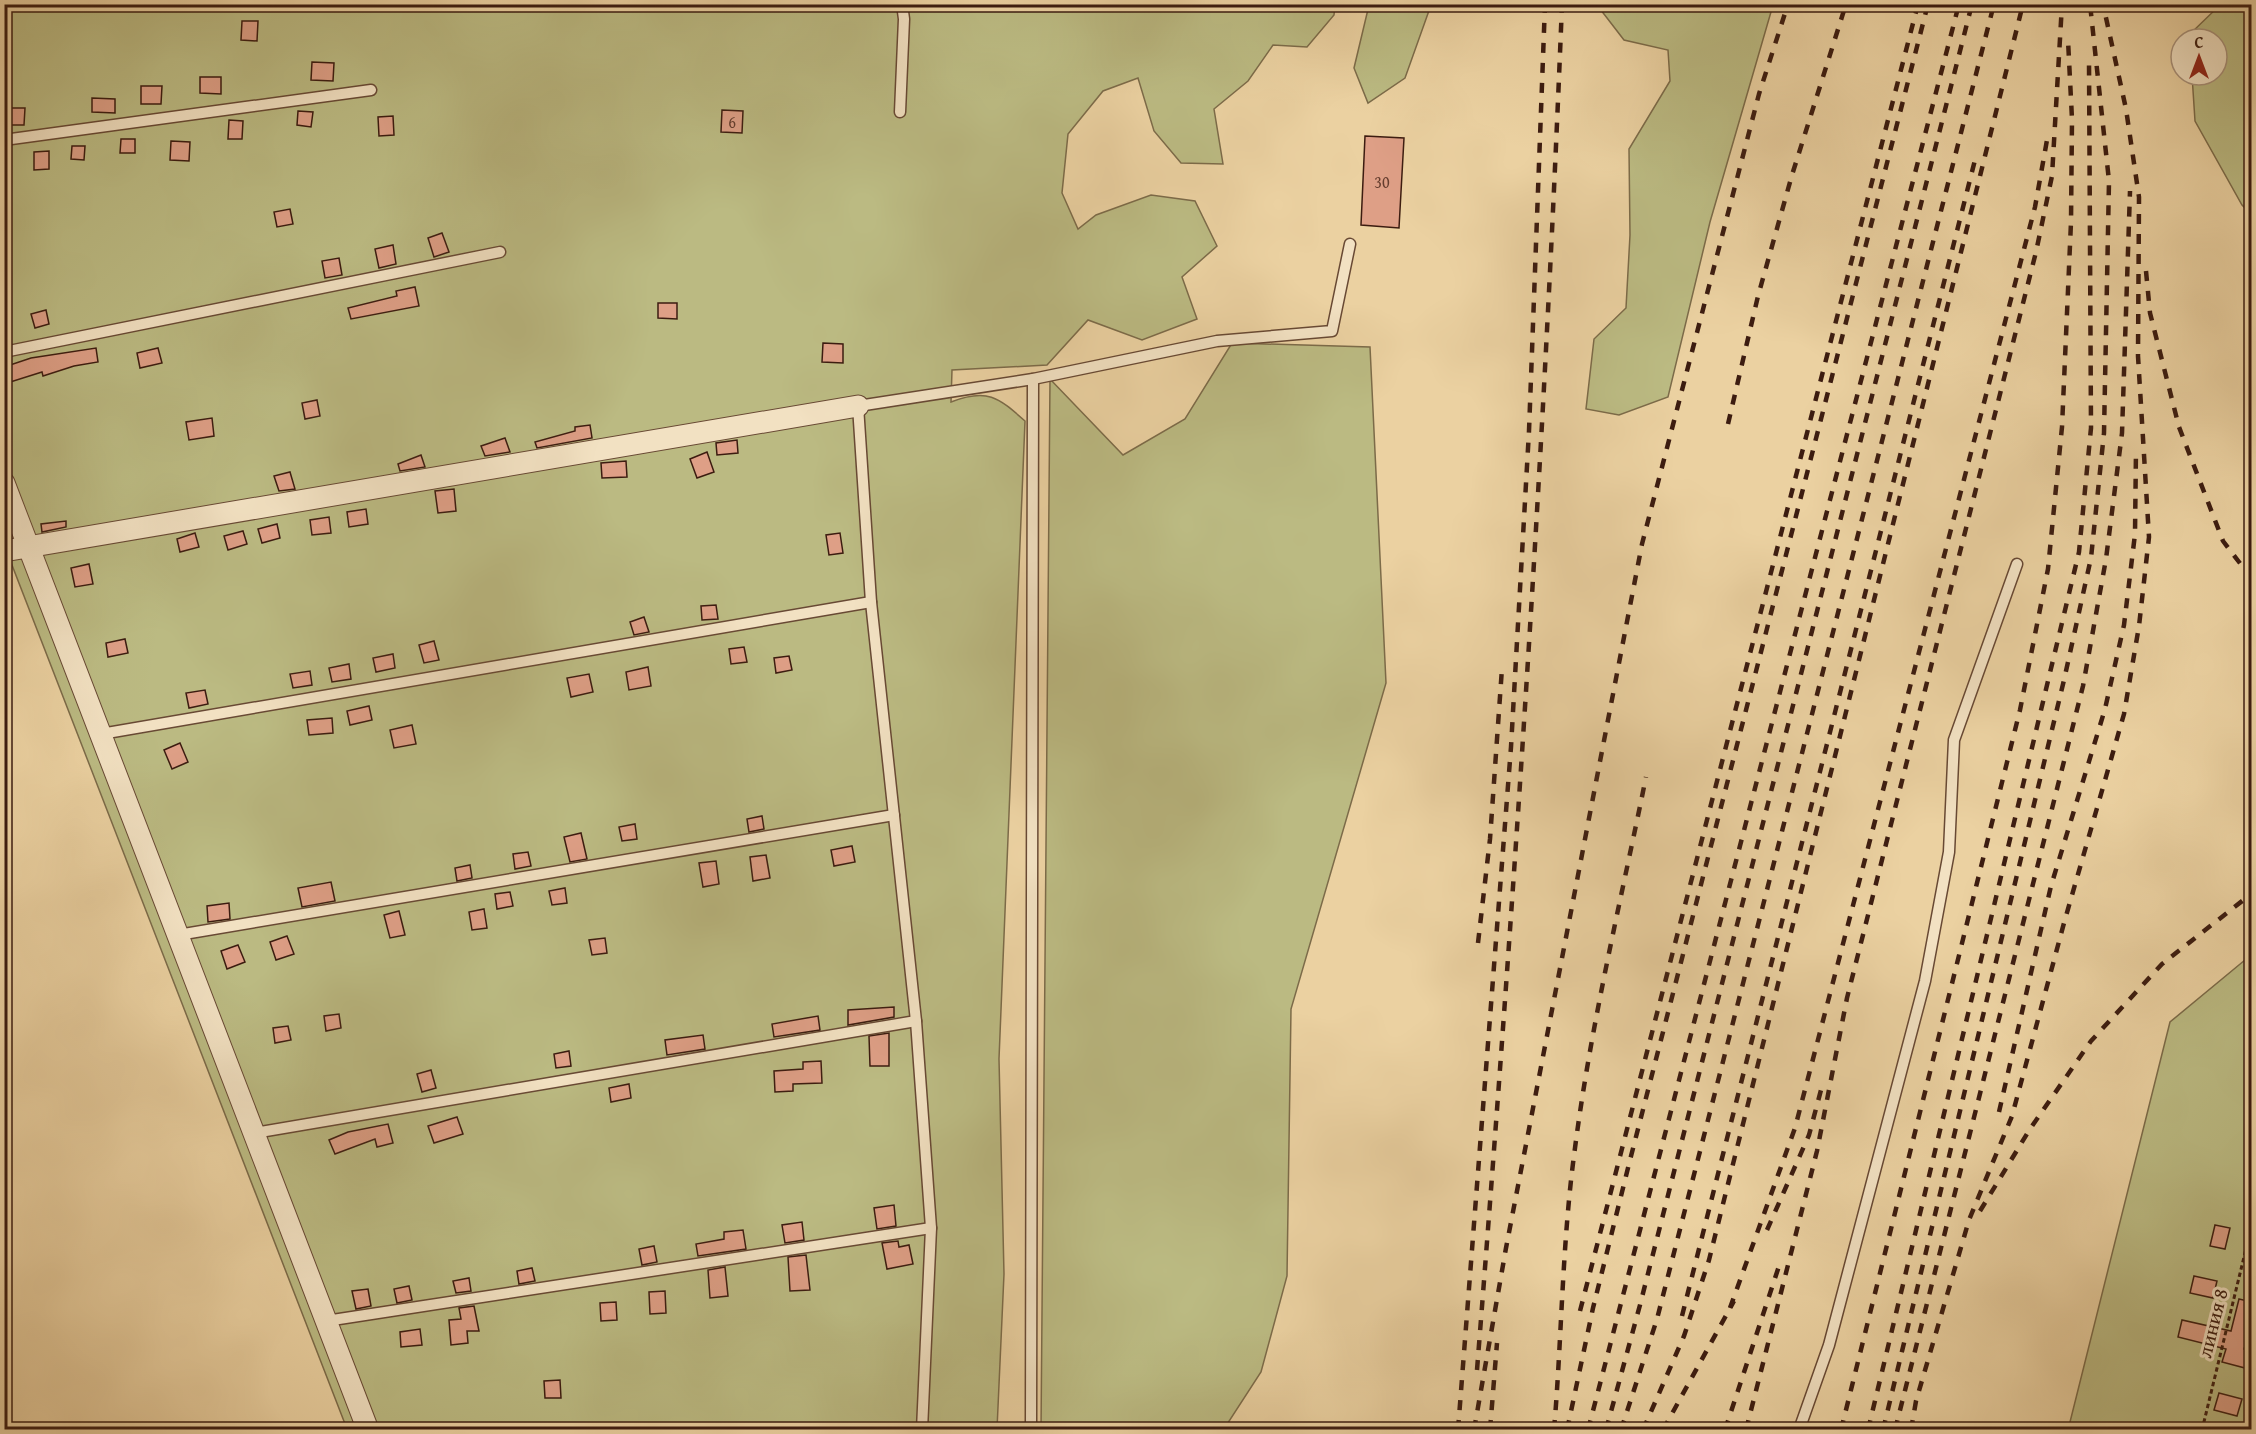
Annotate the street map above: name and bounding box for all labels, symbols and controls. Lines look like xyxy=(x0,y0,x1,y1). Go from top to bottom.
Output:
north arrow xyxy=(2169,27,2229,87)
text: С xyxy=(2194,30,2204,54)
house number: 6 xyxy=(728,110,736,134)
house number: 30 xyxy=(1374,170,1390,194)
street label: линия 8 xyxy=(2189,1285,2235,1361)

